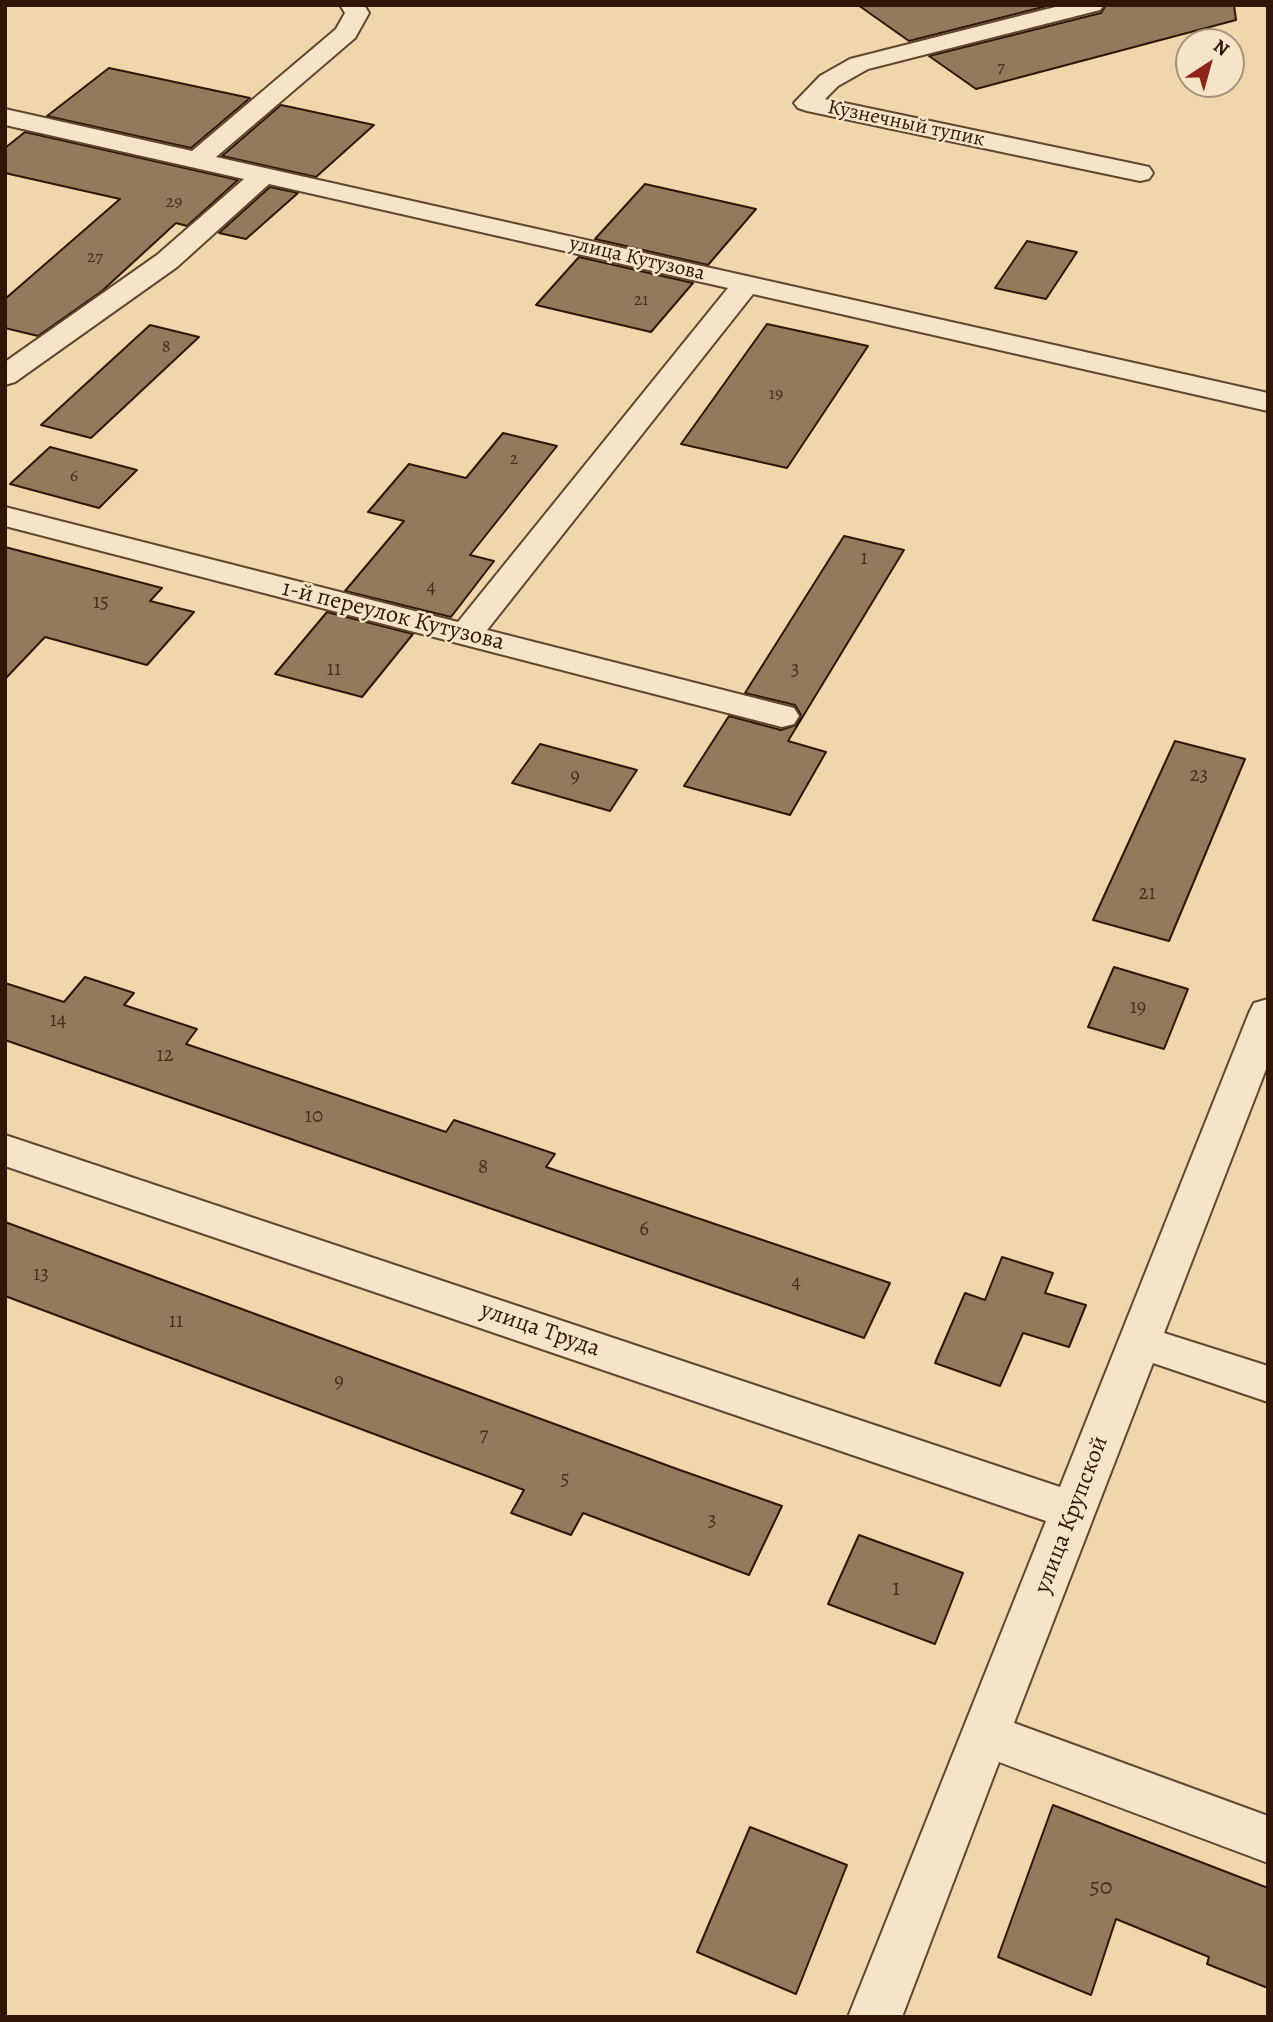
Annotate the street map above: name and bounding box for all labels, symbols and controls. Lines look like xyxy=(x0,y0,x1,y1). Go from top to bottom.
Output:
north arrow xyxy=(1175,28,1245,98)
text: N xyxy=(1208,33,1234,62)
house number: 7 xyxy=(997,57,1005,79)
street label: Кузнечный тупик xyxy=(825,95,987,153)
house number: 29 xyxy=(166,192,182,214)
street label: улица Кутузова xyxy=(567,231,707,287)
house number: 27 xyxy=(87,247,103,269)
house number: 21 xyxy=(634,290,648,312)
house number: 8 xyxy=(162,337,170,359)
house number: 19 xyxy=(769,384,783,406)
house number: 2 xyxy=(510,449,518,471)
house number: 6 xyxy=(70,466,78,488)
house number: 1 xyxy=(860,546,868,572)
street label: 1-й переулок Кутузова xyxy=(279,574,507,658)
house number: 4 xyxy=(426,575,436,601)
house number: 15 xyxy=(93,590,109,616)
house number: 11 xyxy=(327,657,341,683)
house number: 3 xyxy=(791,657,799,683)
house number: 23 xyxy=(1190,763,1208,789)
house number: 9 xyxy=(570,764,580,790)
house number: 21 xyxy=(1138,881,1156,907)
house number: 19 xyxy=(1130,995,1146,1021)
house number: 14 xyxy=(50,1008,66,1034)
house number: 12 xyxy=(156,1043,174,1069)
house number: 10 xyxy=(305,1104,323,1130)
house number: 8 xyxy=(478,1155,488,1181)
house number: 6 xyxy=(639,1217,649,1243)
house number: 13 xyxy=(33,1262,49,1288)
house number: 4 xyxy=(791,1270,801,1296)
street label: улица Труда xyxy=(477,1296,603,1364)
house number: 11 xyxy=(169,1309,183,1335)
house number: 9 xyxy=(334,1369,344,1395)
house number: 7 xyxy=(480,1423,488,1449)
street label: улица Крупской xyxy=(1029,1432,1115,1598)
house number: 5 xyxy=(560,1467,570,1493)
house number: 3 xyxy=(708,1508,716,1534)
house number: 1 xyxy=(892,1575,900,1603)
house number: 50 xyxy=(1089,1874,1113,1902)

